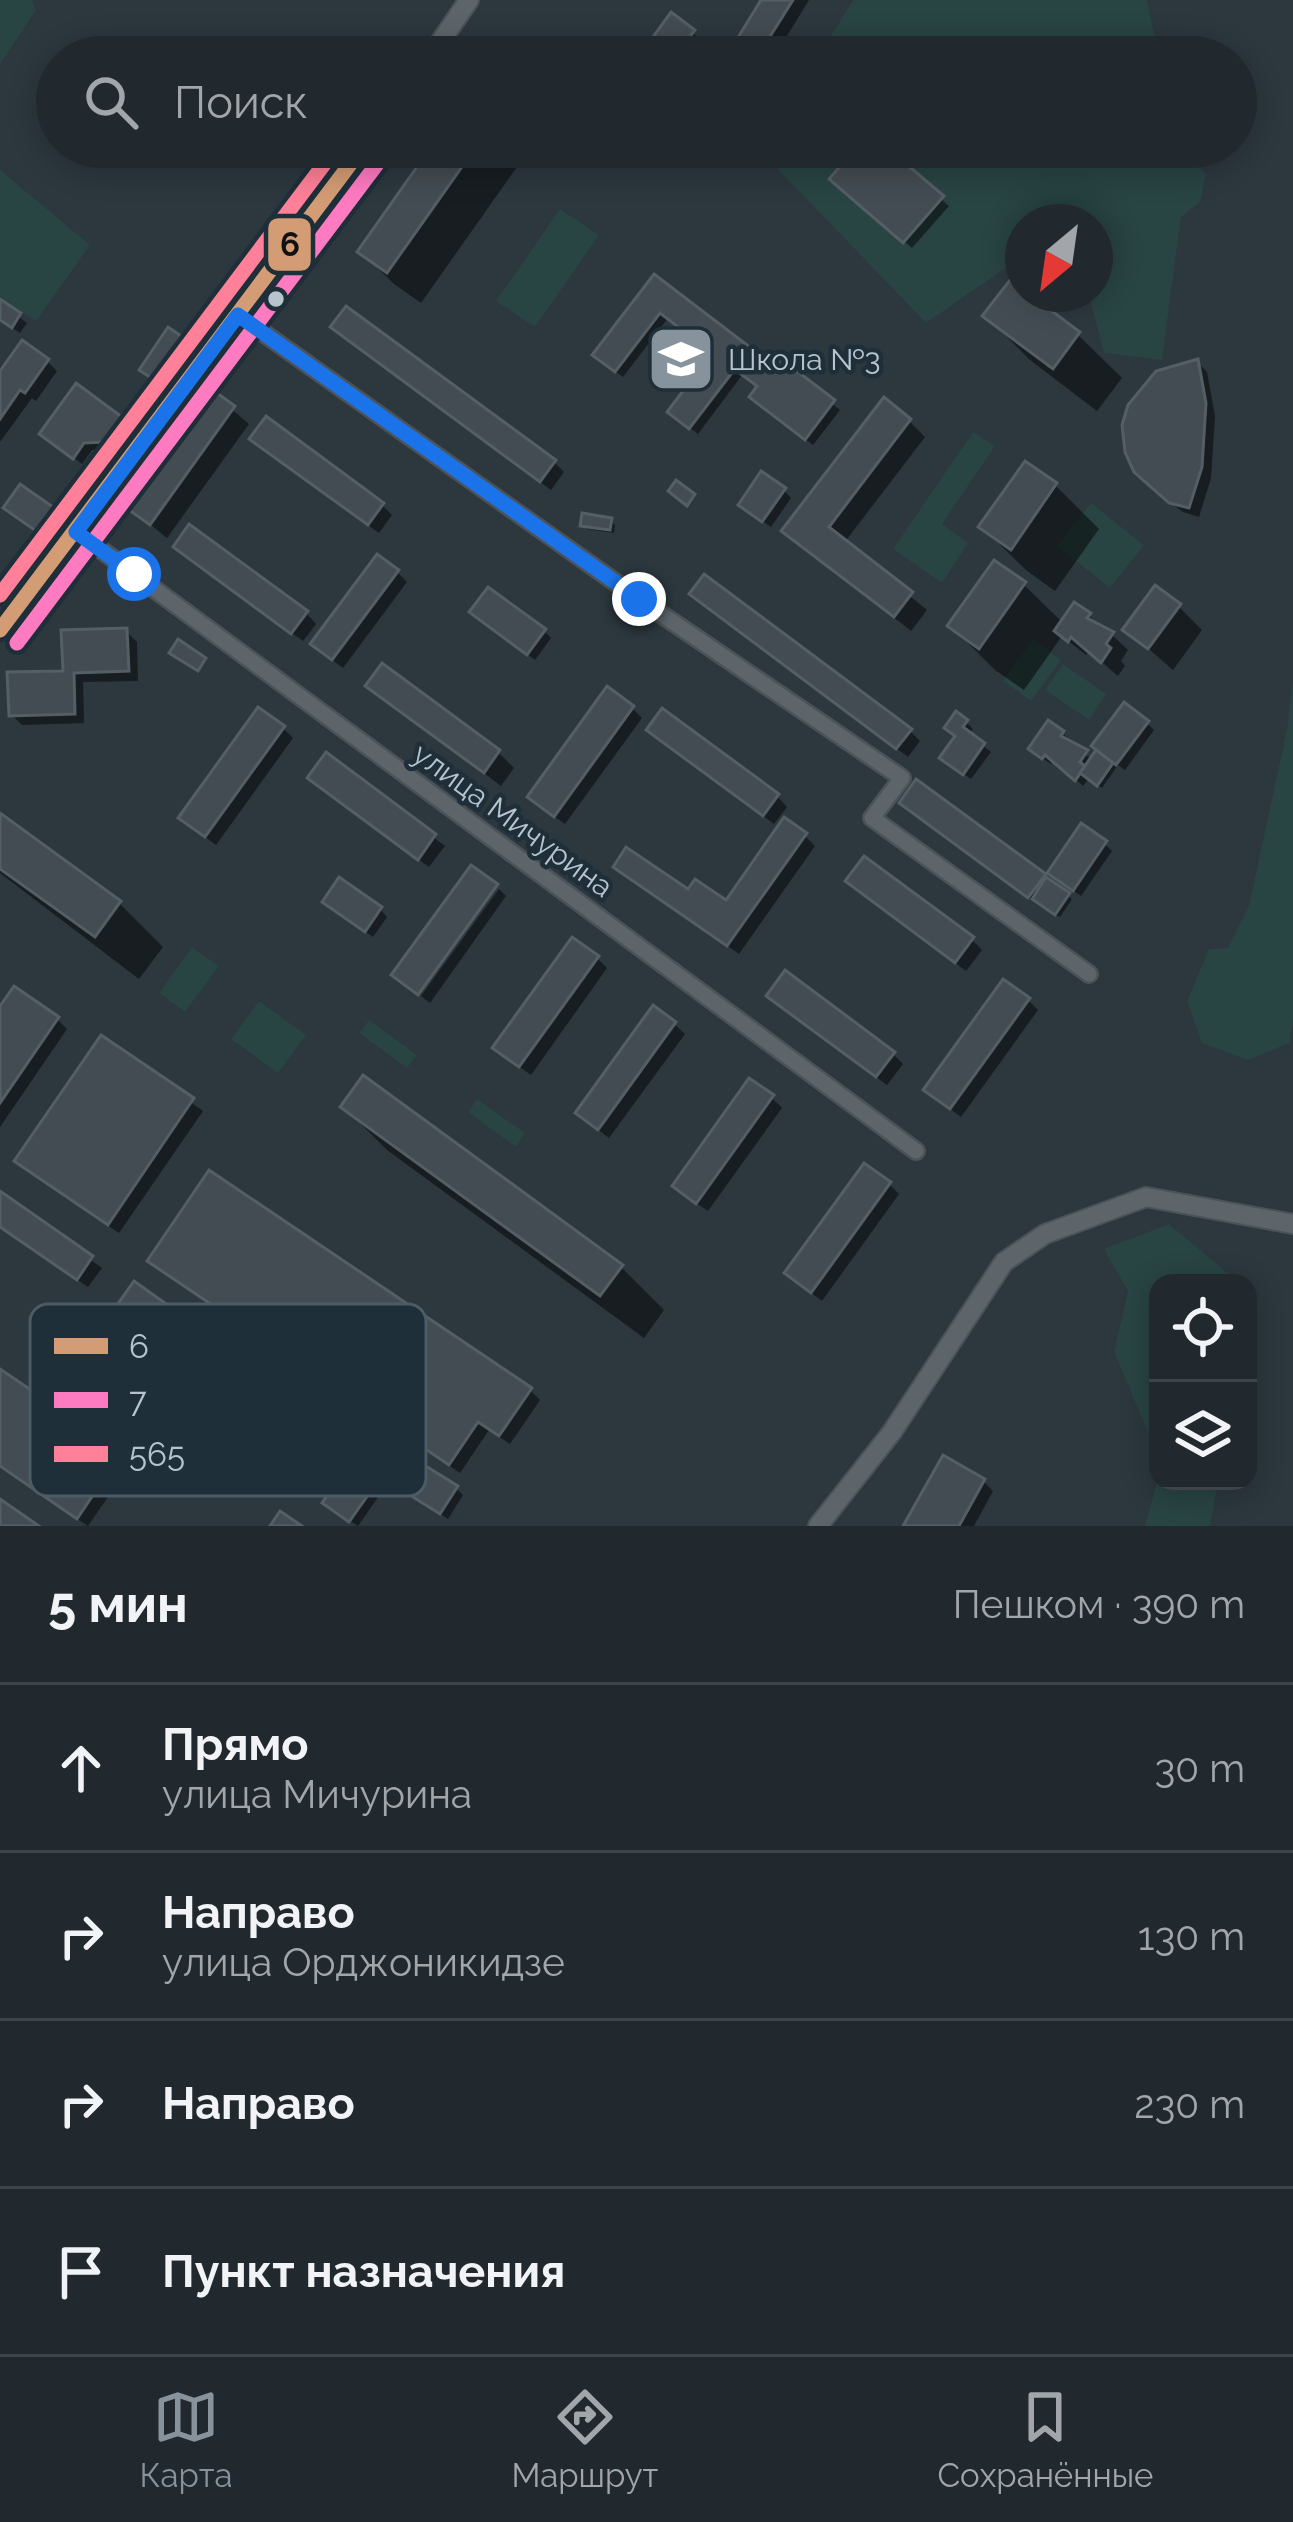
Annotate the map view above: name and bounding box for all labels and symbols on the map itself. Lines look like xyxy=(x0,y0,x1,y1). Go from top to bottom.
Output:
north arrow xyxy=(1005,204,1113,312)
line badge: 6 xyxy=(266,216,313,273)
text: 6 xyxy=(280,225,300,264)
unlabelled marker xyxy=(265,288,287,310)
school or university icon: Школа №3 xyxy=(646,324,716,394)
place label: Школа №3 xyxy=(728,342,880,377)
route start xyxy=(107,547,161,601)
route end xyxy=(612,572,666,626)
street label: улица Мичурина xyxy=(406,736,620,904)
legend xyxy=(30,1304,426,1496)
text: 6 xyxy=(129,1327,149,1366)
text: 7 xyxy=(129,1381,147,1420)
text: 565 xyxy=(129,1435,185,1474)

